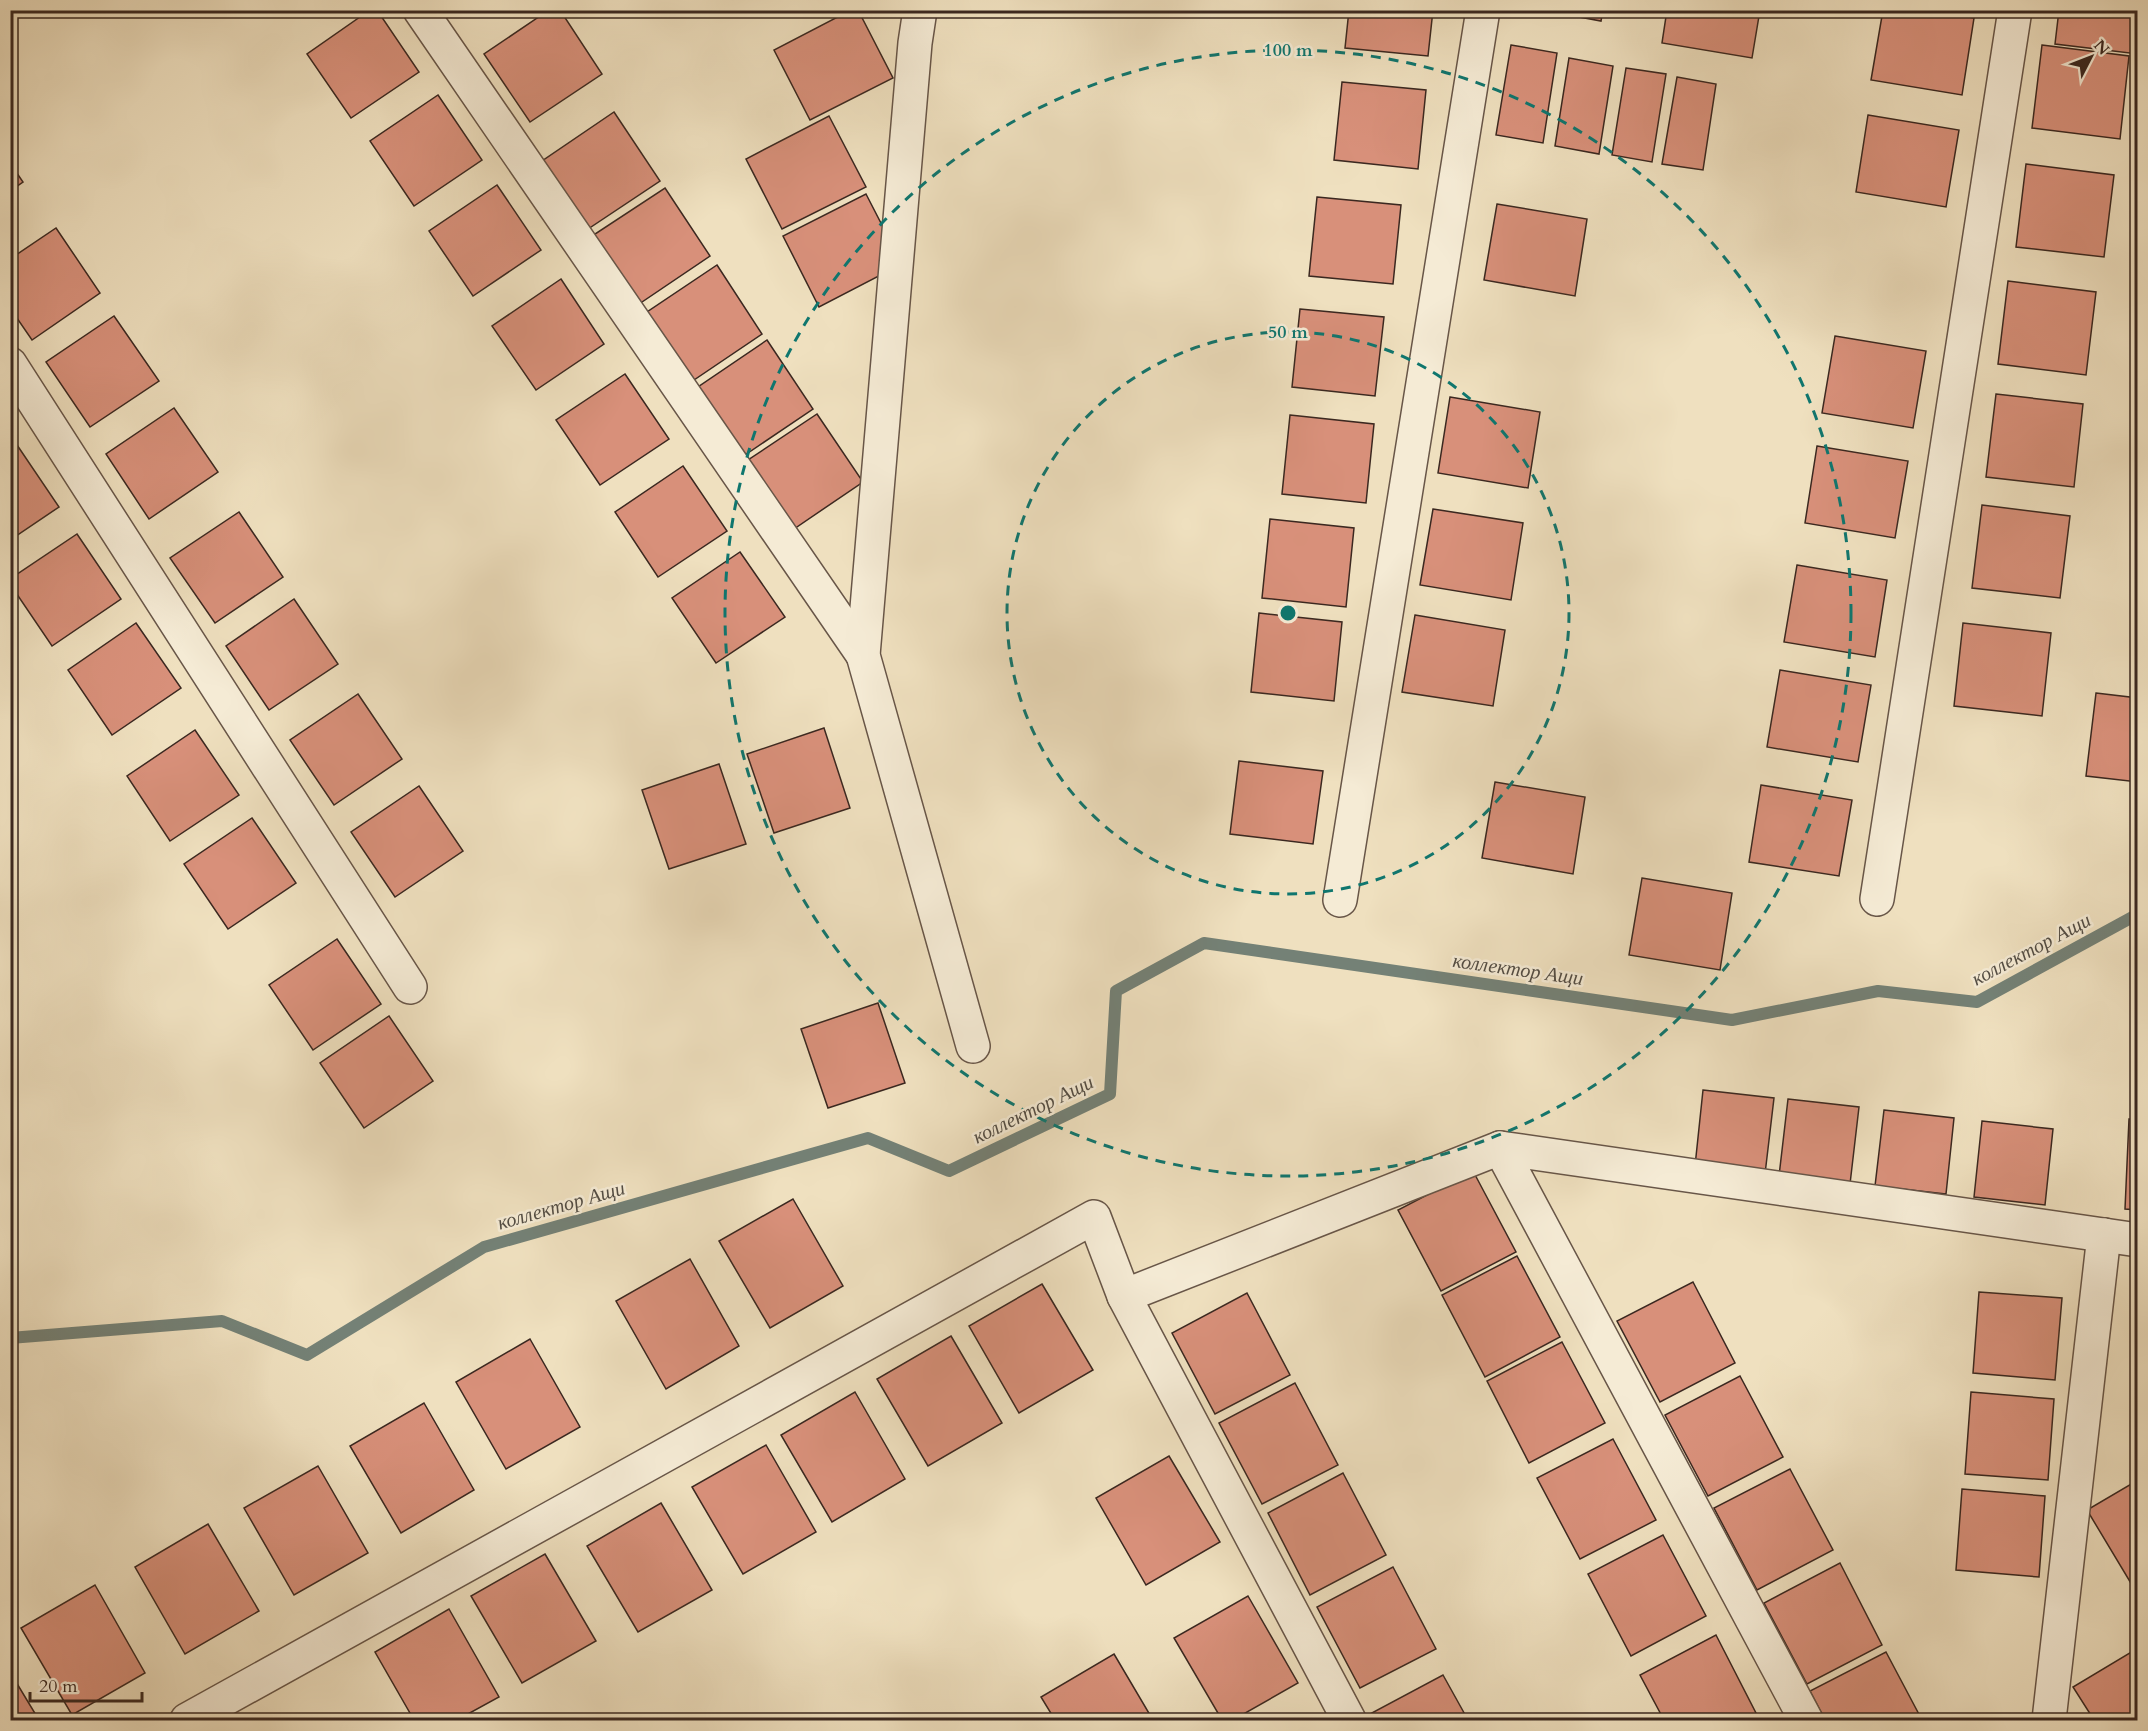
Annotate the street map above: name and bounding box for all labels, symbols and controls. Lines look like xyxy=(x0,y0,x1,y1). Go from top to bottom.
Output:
north arrow xyxy=(2061,27,2121,87)
text: N xyxy=(2089,35,2114,60)
text: 100 m xyxy=(1263,38,1313,63)
text: 50 m xyxy=(1268,320,1308,345)
centre of rings xyxy=(1278,603,1298,623)
water label: коллектор Ащи xyxy=(1967,907,2096,992)
water label: коллектор Ащи xyxy=(1451,947,1585,992)
water label: коллектор Ащи xyxy=(968,1069,1098,1150)
water label: коллектор Ащи xyxy=(494,1174,628,1237)
scale bar xyxy=(30,1665,142,1703)
text: 20 m xyxy=(39,1674,78,1699)

